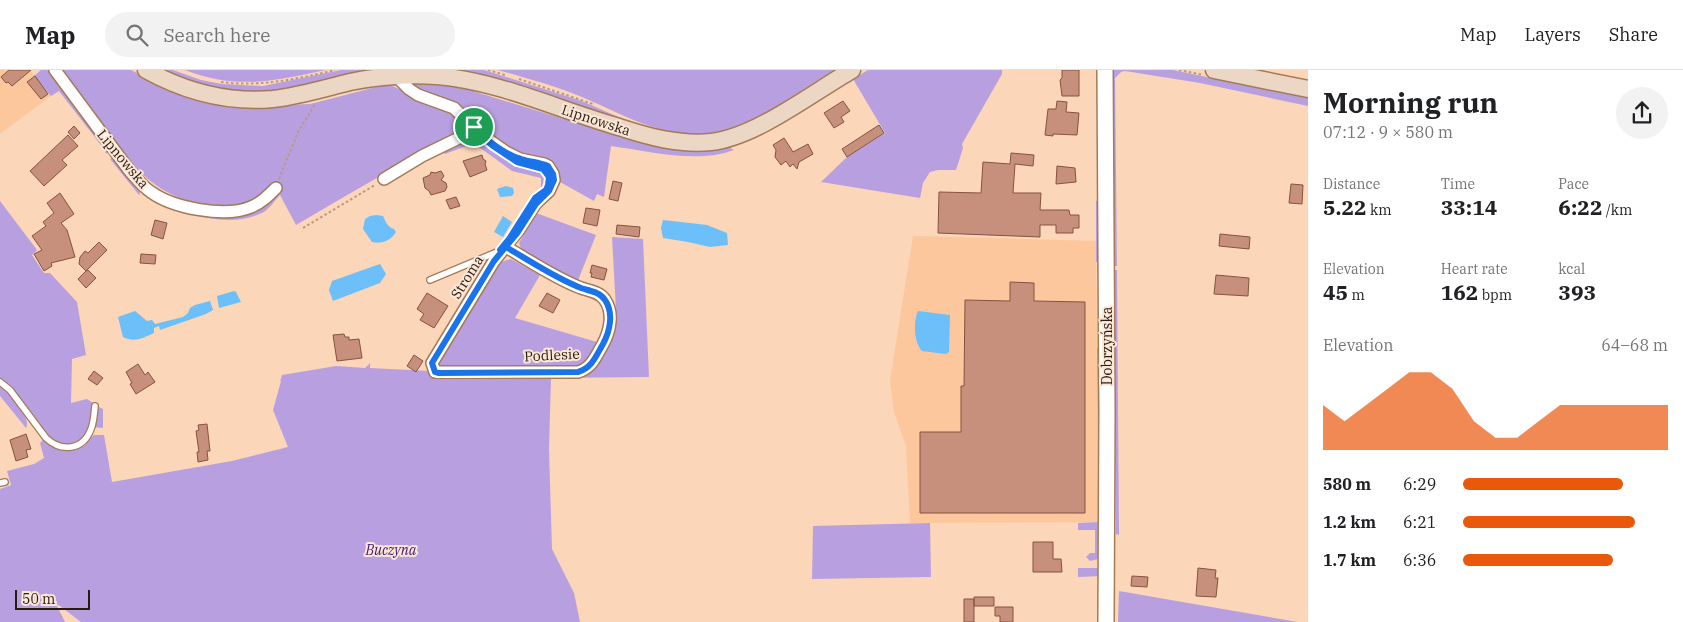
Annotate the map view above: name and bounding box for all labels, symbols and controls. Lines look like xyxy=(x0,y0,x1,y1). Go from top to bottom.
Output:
search box xyxy=(105,12,455,57)
text: Map xyxy=(25,19,75,51)
icon: search xyxy=(123,21,151,49)
text: Search here xyxy=(163,23,270,47)
text: Map xyxy=(1460,23,1497,46)
text: Layers xyxy=(1525,23,1581,46)
text: Share xyxy=(1609,23,1658,46)
text: Morning run xyxy=(1323,84,1498,121)
button: share xyxy=(1616,87,1668,139)
street label: Lipnowska xyxy=(559,100,633,140)
pin xyxy=(453,106,495,148)
icon: arrive xyxy=(460,113,488,141)
text: 07:12 · 9 × 580 m xyxy=(1323,122,1453,142)
street label: Lipnowska xyxy=(93,126,153,192)
text: Distance xyxy=(1323,175,1380,193)
text: Time xyxy=(1441,175,1475,193)
text: Pace xyxy=(1558,175,1589,193)
text: 5.22 xyxy=(1323,193,1367,221)
text: 33:14 xyxy=(1441,193,1497,221)
text: 6:22 xyxy=(1558,193,1603,221)
text: km xyxy=(1367,201,1392,219)
text: /km xyxy=(1603,201,1632,219)
street label: Stroma xyxy=(447,251,488,302)
text: Elevation xyxy=(1323,260,1385,278)
text: Heart rate xyxy=(1441,260,1508,278)
text: kcal xyxy=(1558,260,1585,278)
text: 45 xyxy=(1323,278,1348,306)
text: 162 xyxy=(1441,278,1478,306)
text: 393 xyxy=(1558,278,1596,306)
text: m xyxy=(1348,286,1365,304)
text: bpm xyxy=(1478,286,1512,304)
street label: Dobrzyńska xyxy=(1098,306,1116,385)
text: Elevation xyxy=(1323,335,1393,355)
text: 64–68 m xyxy=(1601,335,1668,355)
street label: Podlesie xyxy=(524,345,580,365)
text: 580 m xyxy=(1323,474,1371,494)
text: 6:29 xyxy=(1403,474,1436,494)
text: 1.2 km xyxy=(1323,512,1376,532)
text: 6:21 xyxy=(1403,512,1436,532)
park label: Buczyna xyxy=(365,541,417,559)
text: 1.7 km xyxy=(1323,550,1376,570)
text: 6:36 xyxy=(1403,550,1436,570)
scale bar xyxy=(15,587,90,610)
text: 50 m xyxy=(22,590,55,608)

